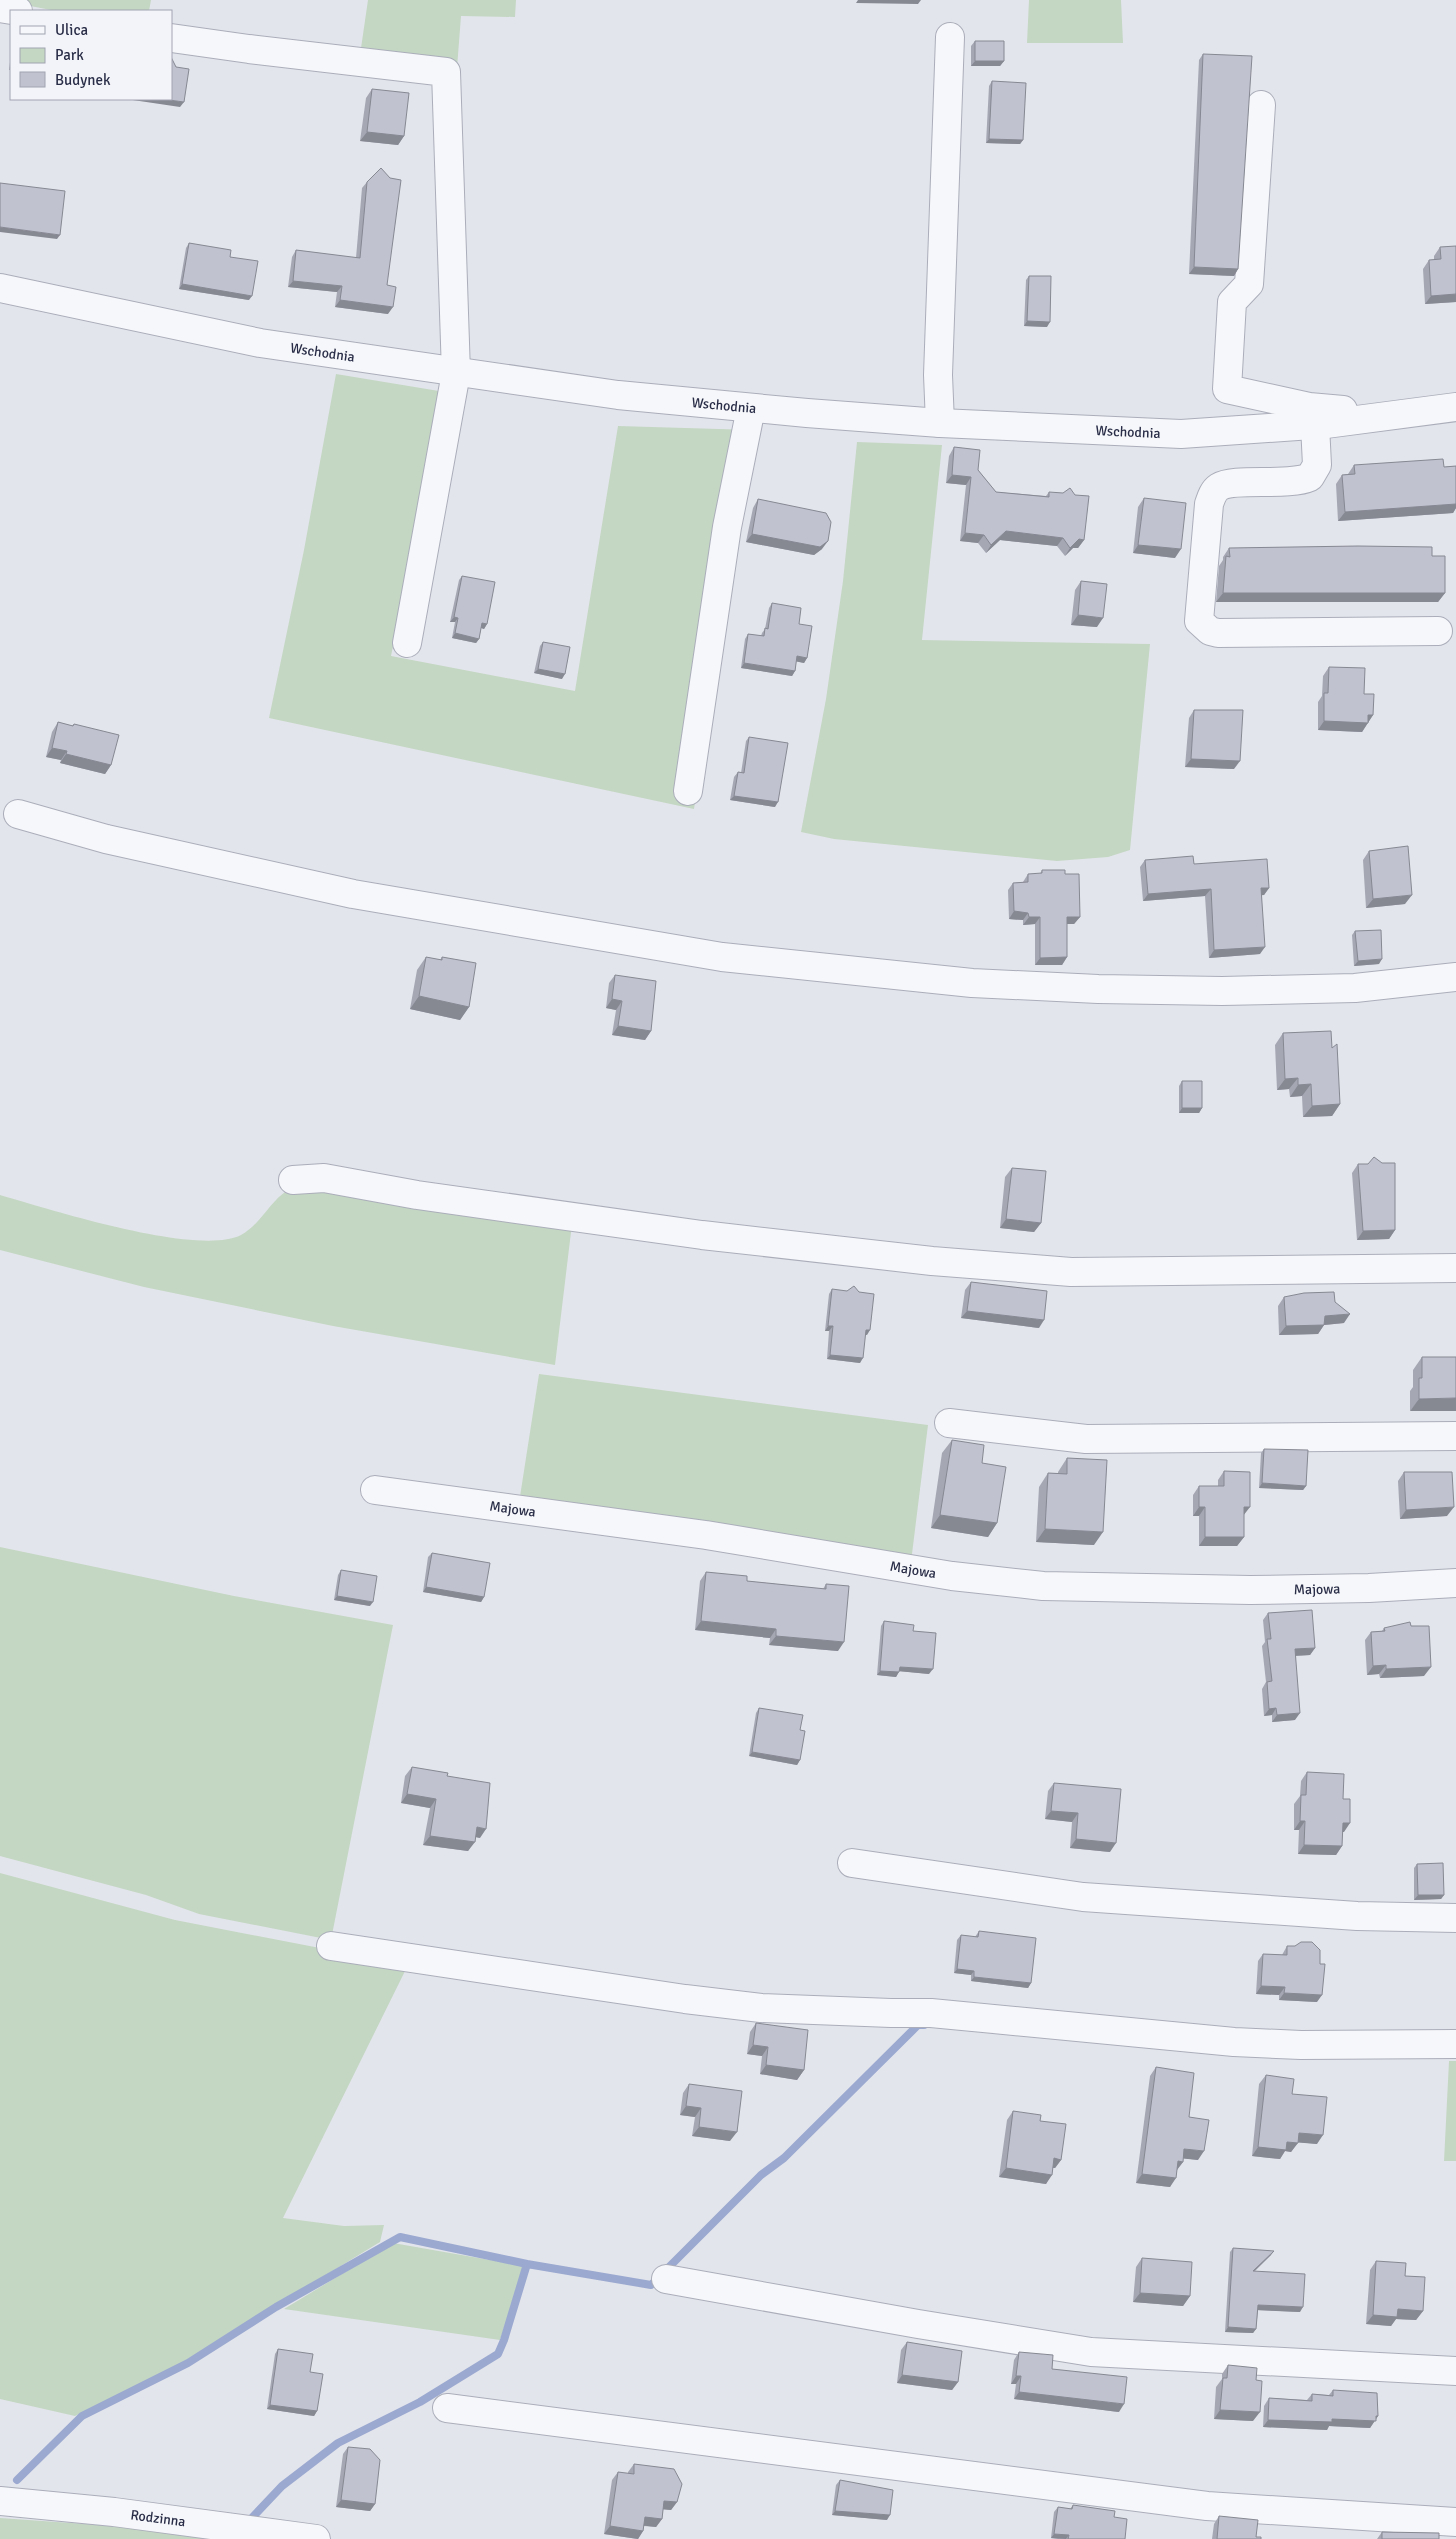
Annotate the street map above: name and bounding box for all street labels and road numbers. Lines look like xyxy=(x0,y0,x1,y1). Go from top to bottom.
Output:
street label: Wschodnia xyxy=(289,339,356,365)
street label: Wschodnia xyxy=(691,394,757,417)
street label: Wschodnia xyxy=(1095,422,1161,442)
street label: Majowa xyxy=(489,1497,537,1520)
street label: Majowa xyxy=(889,1557,937,1582)
street label: Majowa xyxy=(1294,1580,1340,1598)
street label: Rodzinna xyxy=(130,2506,187,2530)

